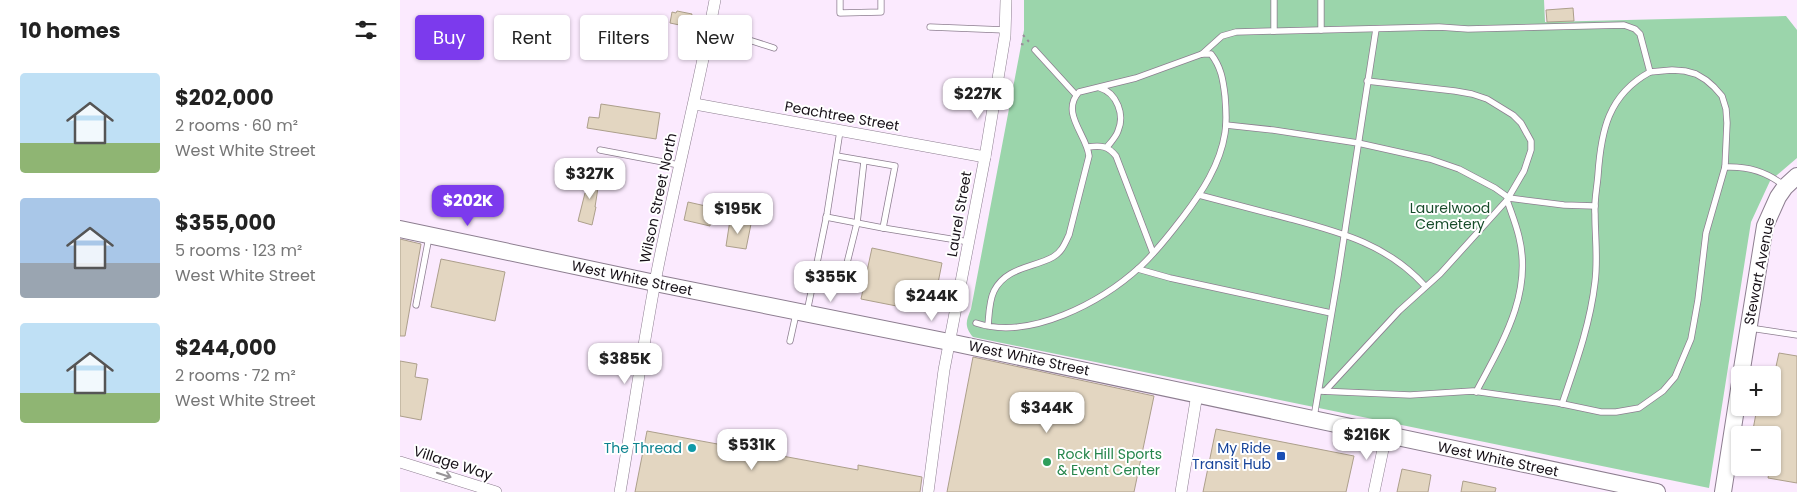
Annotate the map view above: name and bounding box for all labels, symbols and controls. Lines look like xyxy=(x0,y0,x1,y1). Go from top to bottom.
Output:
chip: Buy xyxy=(415,15,484,60)
chip: Rent xyxy=(494,15,570,60)
chip: Filters xyxy=(580,15,668,60)
chip: New xyxy=(678,15,752,60)
text: 10 homes xyxy=(20,16,120,45)
icon: filters xyxy=(352,16,380,44)
pin: $227K xyxy=(943,78,1013,120)
text: $227K xyxy=(954,82,1002,105)
text: $202,000 xyxy=(175,83,274,112)
icon: home xyxy=(60,93,120,153)
street label: Peachtree Street xyxy=(783,96,901,136)
text: 2 rooms · 60 m² xyxy=(175,114,298,137)
street label: Wilson Street North xyxy=(634,131,682,265)
text: West White Street xyxy=(175,139,316,162)
pin: $327K xyxy=(555,158,625,200)
text: $327K xyxy=(565,162,615,185)
street label: Laurel Street xyxy=(942,170,976,258)
pin: $202K xyxy=(433,184,503,227)
text: $202K xyxy=(443,189,493,212)
pin: $195K xyxy=(703,192,773,235)
text: $195K xyxy=(714,197,762,220)
park label: Laurelwood Cemetery xyxy=(1410,198,1490,234)
text: $355,000 xyxy=(175,208,276,237)
street label: Stewart Avenue xyxy=(1739,215,1779,327)
icon: home xyxy=(60,218,120,278)
text: 5 rooms · 123 m² xyxy=(175,239,302,262)
street label: West White Street xyxy=(570,255,694,301)
pin: $355K xyxy=(796,260,866,303)
text: West White Street xyxy=(175,264,316,287)
text: $355K xyxy=(805,265,857,288)
pin: $244K xyxy=(897,280,967,322)
text: $244K xyxy=(906,284,958,307)
text: $244,000 xyxy=(175,333,276,362)
street label: West White Street xyxy=(967,335,1091,381)
pin: $385K xyxy=(590,342,660,385)
icon: home xyxy=(60,343,120,403)
text: $385K xyxy=(599,347,651,370)
text: 2 rooms · 72 m² xyxy=(175,364,296,387)
map controls xyxy=(1731,366,1781,476)
button: + xyxy=(1731,366,1781,416)
text: West White Street xyxy=(175,389,316,412)
pin: $344K xyxy=(1012,392,1082,434)
text: $344K xyxy=(1020,396,1074,419)
pin: $216K xyxy=(1332,418,1402,461)
text: $216K xyxy=(1343,423,1391,446)
button: − xyxy=(1731,426,1781,476)
pin: $531K xyxy=(717,428,787,471)
text: $531K xyxy=(728,433,776,456)
street label: West White Street xyxy=(1436,436,1560,482)
place label: The Thread xyxy=(604,438,682,458)
place label: My Ride Transit Hub xyxy=(1192,438,1271,474)
street label: Village Way xyxy=(411,441,495,485)
marker: The Thread xyxy=(686,442,698,454)
place label: Rock Hill Sports & Event Center xyxy=(1057,444,1162,480)
marker: My Ride Transit Hub xyxy=(1275,450,1287,462)
marker: Rock Hill Sports & Event Center xyxy=(1041,456,1053,468)
one-way arrow xyxy=(435,471,451,481)

